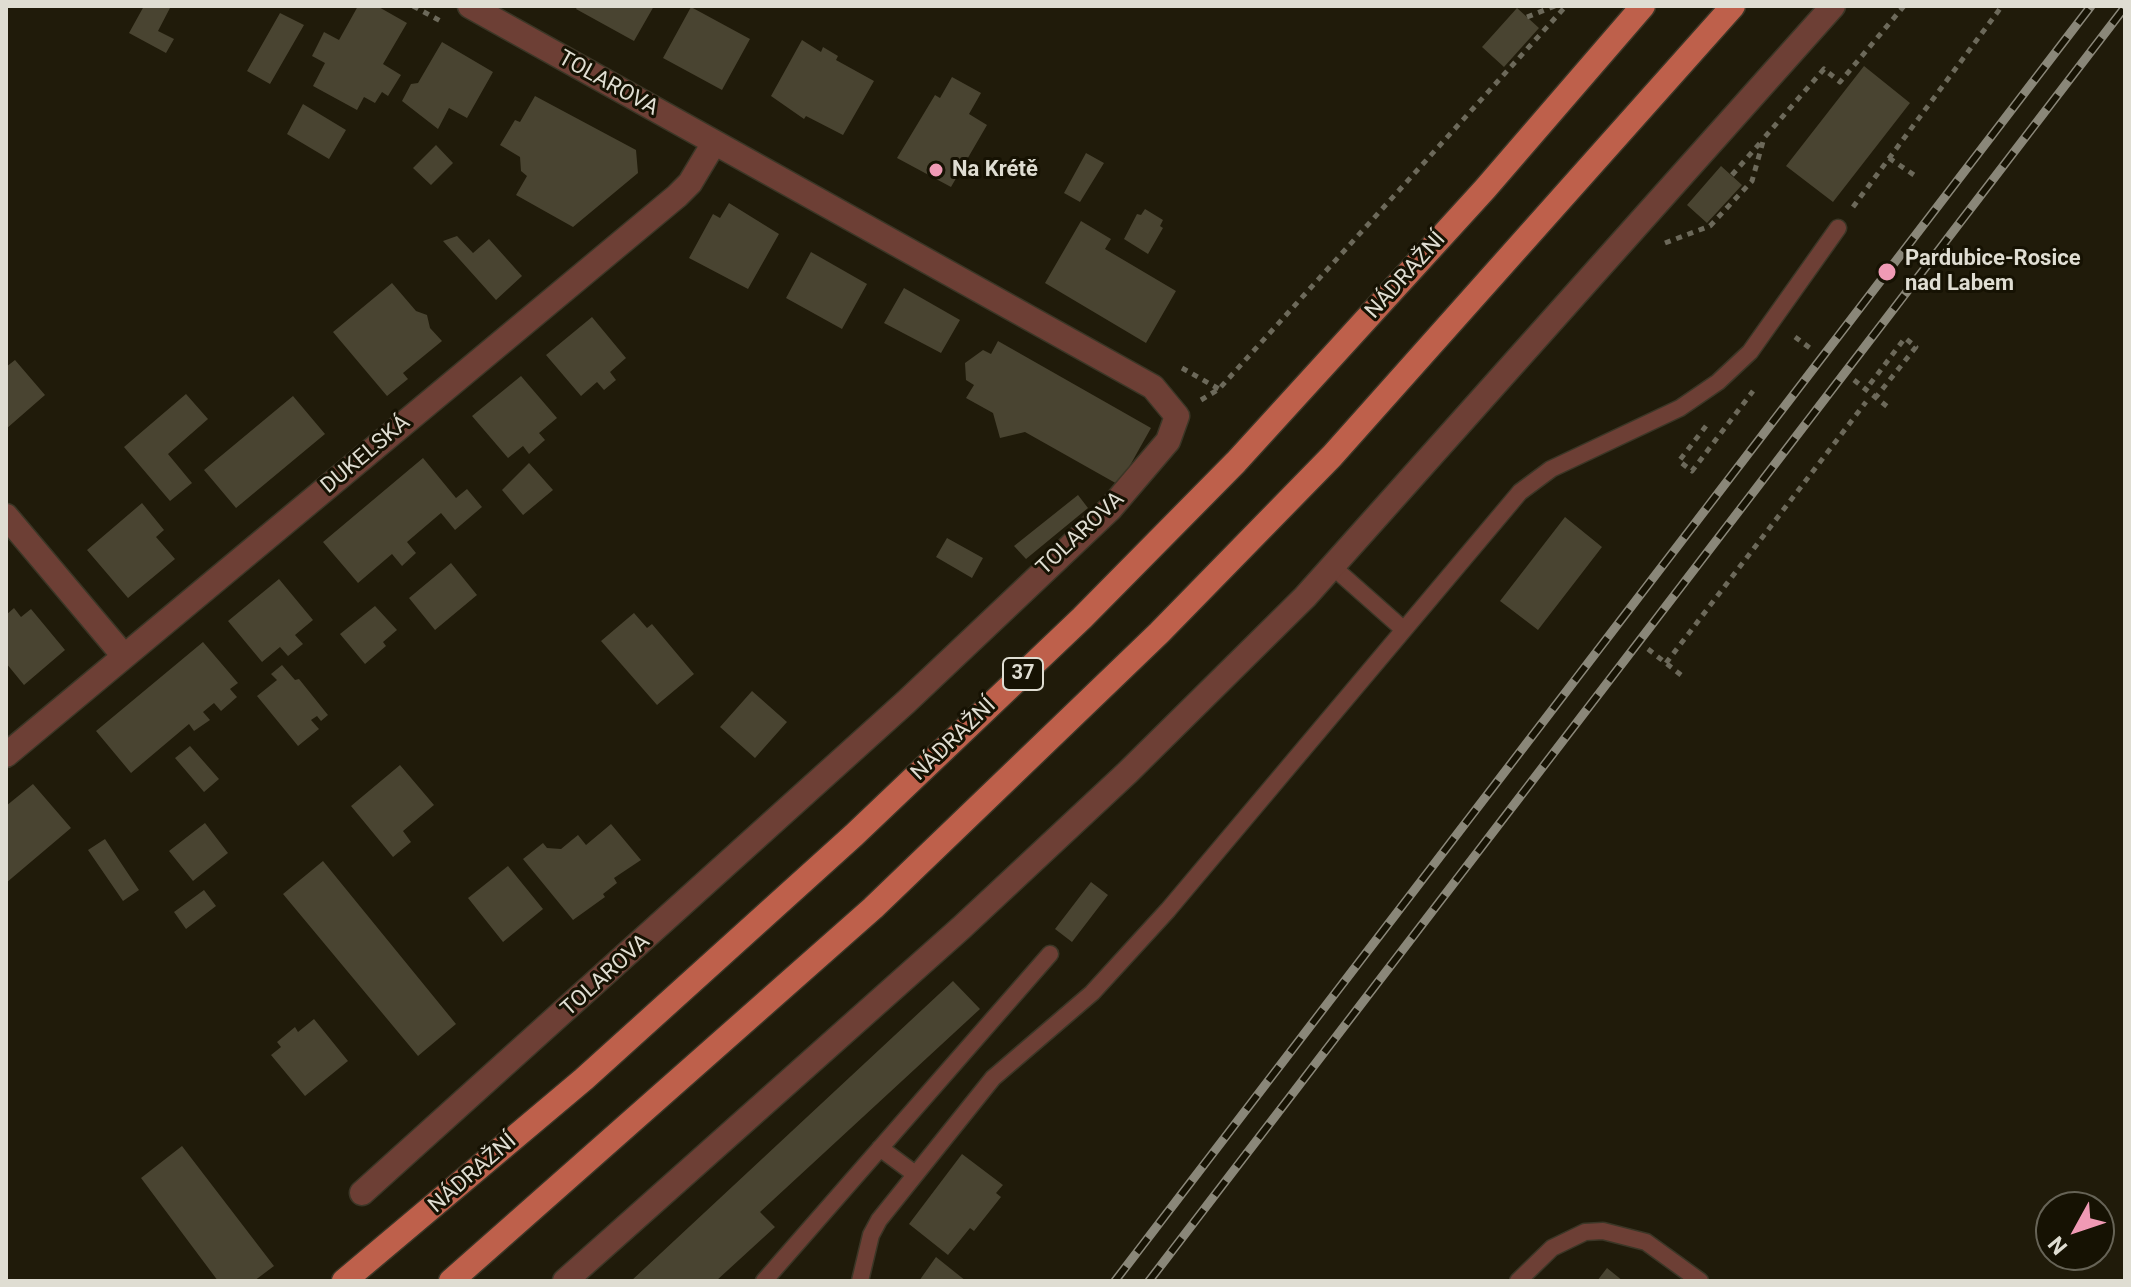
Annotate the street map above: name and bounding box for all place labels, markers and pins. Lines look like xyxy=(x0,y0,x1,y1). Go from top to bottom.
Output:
place label: Na Krétě xyxy=(952,157,1038,183)
marker: Na Krétě xyxy=(927,161,945,179)
place label: Pardubice-Rosice nad Labem xyxy=(1905,246,2081,298)
marker: Pardubice-Rosice nad Labem xyxy=(1876,261,1898,283)

